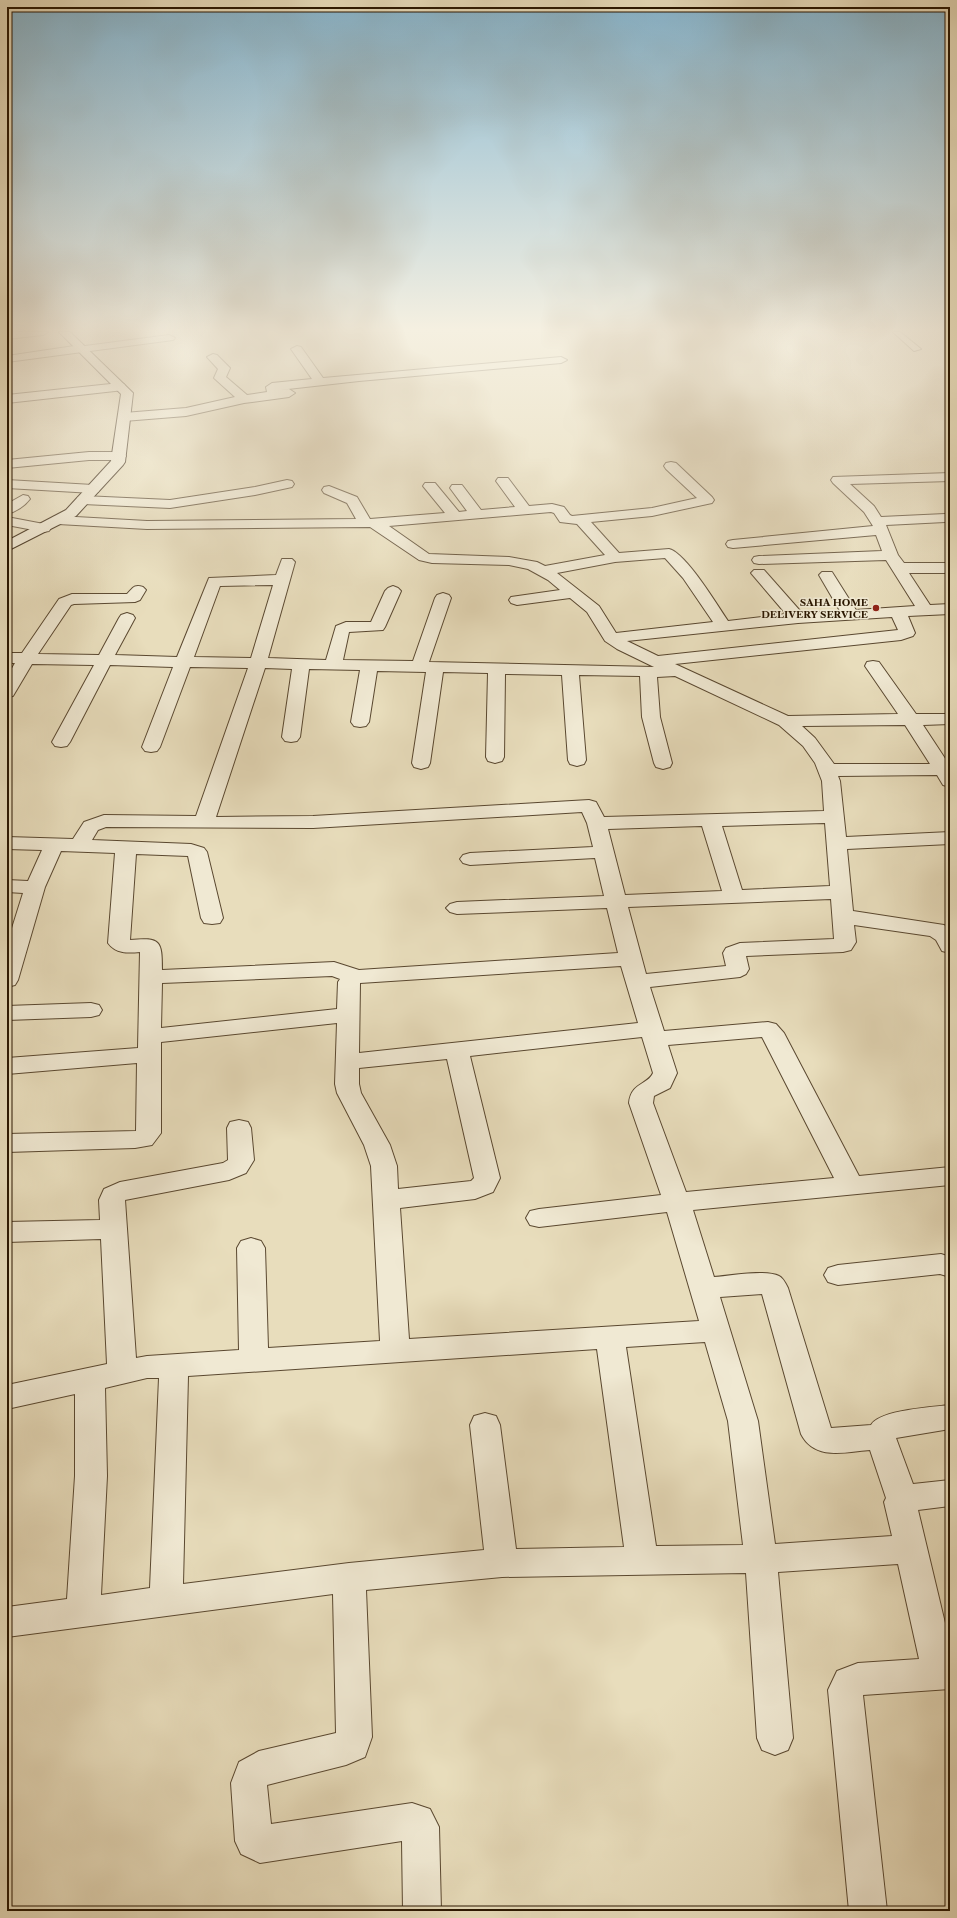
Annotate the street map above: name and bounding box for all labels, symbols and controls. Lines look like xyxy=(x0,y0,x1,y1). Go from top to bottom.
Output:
place label: SAHA HOME DELIVERY SERVICE xyxy=(761,596,868,621)
marker: SAHA HOME DELIVERY SERVICE xyxy=(871,603,881,613)

